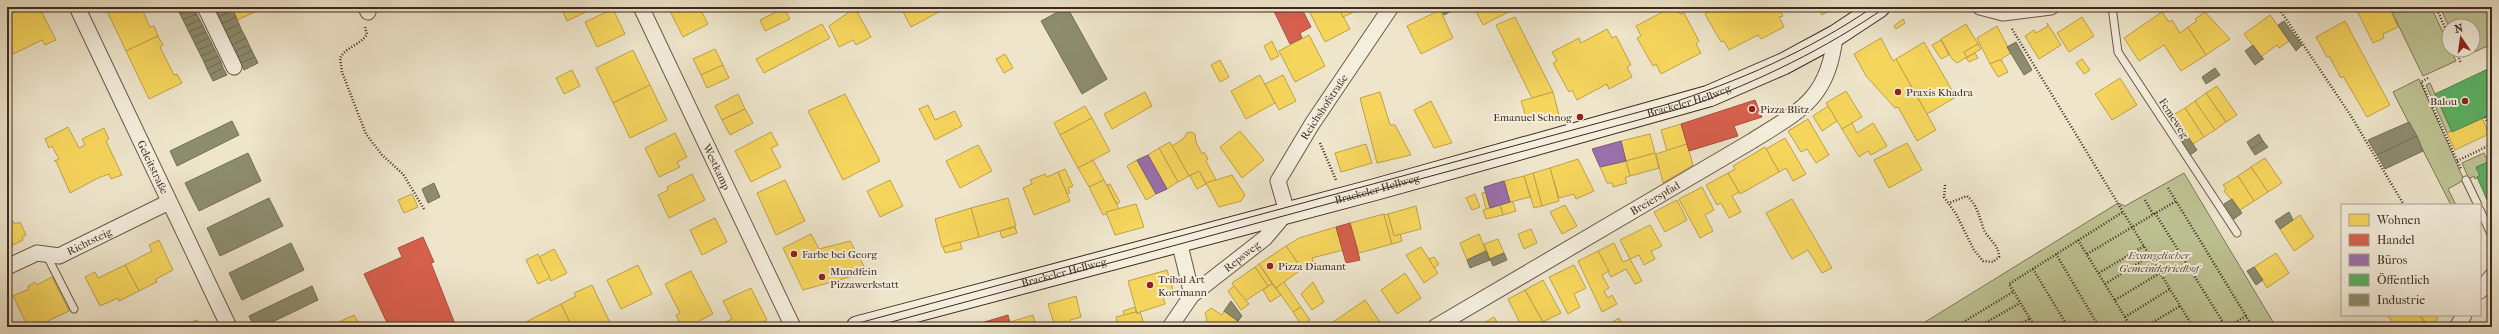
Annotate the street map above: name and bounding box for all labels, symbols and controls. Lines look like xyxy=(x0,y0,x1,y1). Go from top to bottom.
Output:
north arrow xyxy=(2441,18,2481,58)
text: N xyxy=(2453,21,2465,36)
street label: Reichshofstraße xyxy=(1298,71,1351,142)
street label: Brackeler Hellweg xyxy=(1645,81,1733,120)
place label: Praxis Khadra xyxy=(1906,86,1974,99)
marker: Praxis Khadra xyxy=(1893,87,1903,97)
place label: Balou xyxy=(2430,95,2458,108)
street label: Femeweg xyxy=(2156,96,2191,141)
marker: Balou xyxy=(2460,96,2470,106)
place label: Pizza Blitz xyxy=(1760,103,1809,116)
marker: Pizza Blitz xyxy=(1747,104,1757,114)
place label: Emanuel Schnog xyxy=(1493,111,1572,124)
marker: Emanuel Schnog xyxy=(1575,112,1585,122)
street label: Geleitstraße xyxy=(134,138,171,197)
street label: Westkamp xyxy=(700,141,733,192)
street label: Brackeler Hellweg xyxy=(1333,171,1421,207)
street label: Breierspfad xyxy=(1628,178,1683,218)
legend xyxy=(2341,204,2481,316)
text: Wohnen xyxy=(2376,213,2421,227)
street label: Richtsteig xyxy=(65,225,114,258)
text: Handel xyxy=(2377,233,2415,247)
street label: Repsweg xyxy=(1221,238,1263,275)
place label: Farbe bei Georg xyxy=(802,248,877,261)
marker: Farbe bei Georg xyxy=(789,249,799,259)
park label: Evangelischer Gemeindefriedhof xyxy=(2119,249,2202,275)
text: Büros xyxy=(2377,253,2408,267)
street label: Brackeler Hellweg xyxy=(1020,255,1108,290)
place label: Pizza Diamant xyxy=(1278,260,1346,273)
marker: Pizza Diamant xyxy=(1265,261,1275,271)
place label: Mundfein Pizzawerkstatt xyxy=(830,265,899,291)
marker: Mundfein Pizzawerkstatt xyxy=(817,272,827,282)
text: Öffentlich xyxy=(2377,272,2430,287)
place label: Tribal Art Kortmann xyxy=(1158,273,1208,299)
marker: Tribal Art Kortmann xyxy=(1145,280,1155,290)
text: Industrie xyxy=(2377,293,2425,307)

